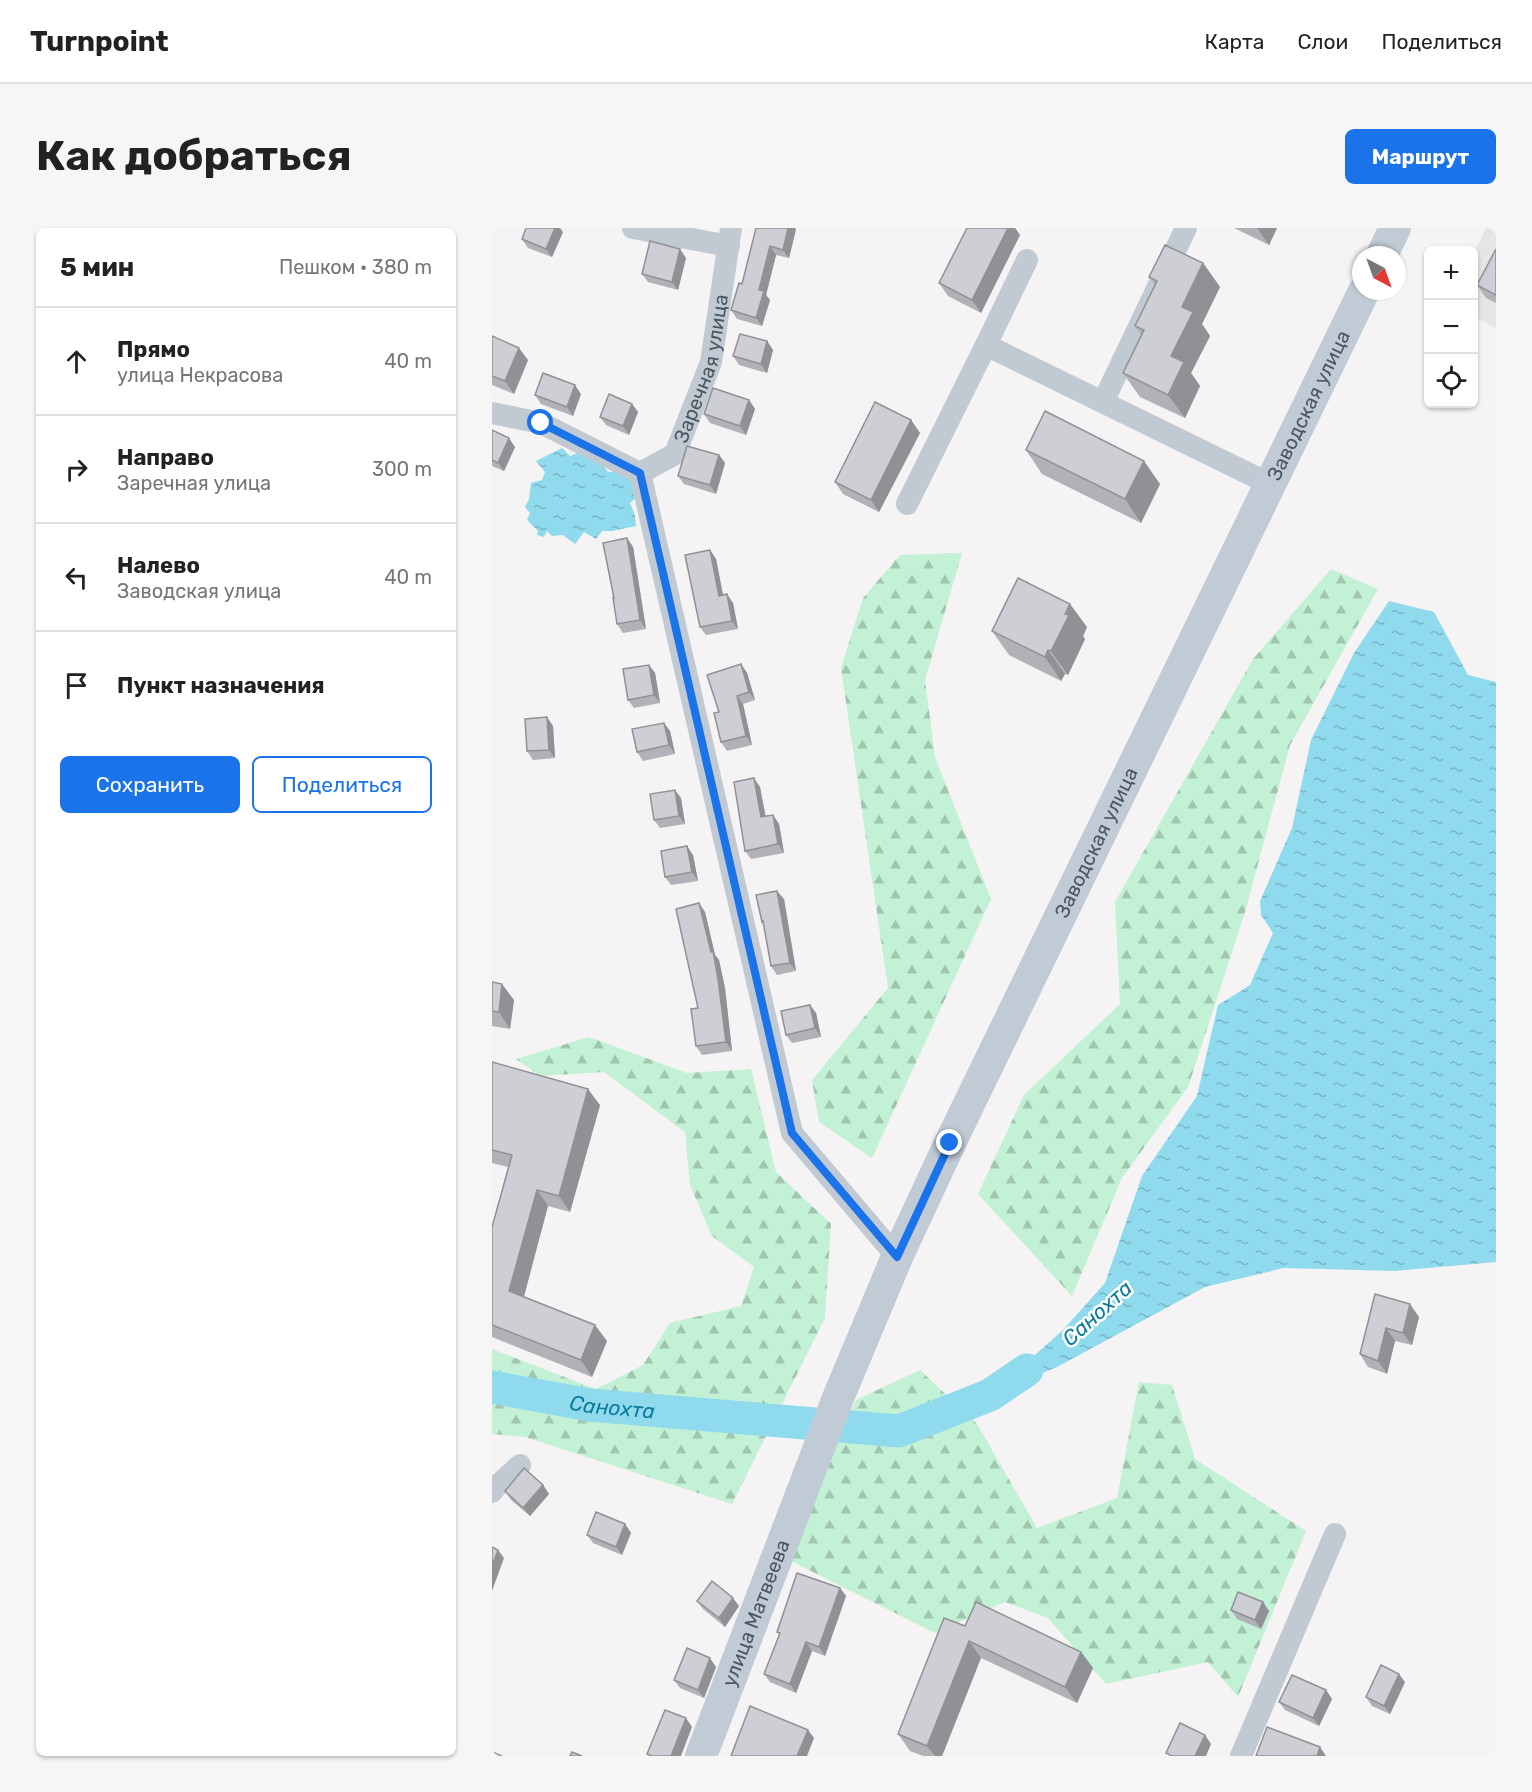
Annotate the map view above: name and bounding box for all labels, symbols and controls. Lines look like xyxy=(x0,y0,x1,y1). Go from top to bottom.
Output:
text: Turnpoint xyxy=(30,25,169,58)
text: Карта xyxy=(1204,29,1264,54)
text: Слои xyxy=(1297,29,1348,54)
text: Поделиться xyxy=(1381,29,1502,54)
button: Маршрут xyxy=(1345,129,1496,184)
text: Как добраться xyxy=(36,131,352,181)
north arrow xyxy=(1352,246,1406,300)
map controls xyxy=(1424,246,1478,408)
button: + xyxy=(1424,246,1478,300)
text: 5 мин xyxy=(60,252,134,283)
text: Пешком · 380 m xyxy=(279,255,432,279)
street label: Заречная улица xyxy=(669,292,733,446)
button: − xyxy=(1424,300,1478,354)
street label: Заводская улица xyxy=(1262,326,1355,485)
text: Прямо xyxy=(117,336,190,363)
icon: ahead xyxy=(60,345,93,378)
text: 40 m xyxy=(384,349,432,373)
button: locate xyxy=(1424,354,1478,408)
text: улица Некрасова xyxy=(117,363,283,387)
route start xyxy=(527,409,553,435)
text: Направо xyxy=(117,444,214,471)
icon: right xyxy=(60,453,93,486)
text: 300 m xyxy=(372,457,432,481)
text: Заречная улица xyxy=(117,471,271,495)
text: Налево xyxy=(117,552,200,579)
icon: left xyxy=(60,561,93,594)
text: 40 m xyxy=(384,565,432,589)
text: Заводская улица xyxy=(117,579,281,603)
icon: arrive xyxy=(60,669,93,702)
text: Пункт назначения xyxy=(117,672,325,699)
button: Сохранить xyxy=(60,756,240,813)
button: Поделиться xyxy=(252,756,432,813)
street label: Заводская улица xyxy=(1049,763,1143,922)
route end xyxy=(936,1129,962,1155)
water label: Санохта xyxy=(1057,1275,1137,1351)
water label: Санохта xyxy=(568,1389,656,1423)
street label: улица Матвеева xyxy=(717,1536,795,1690)

